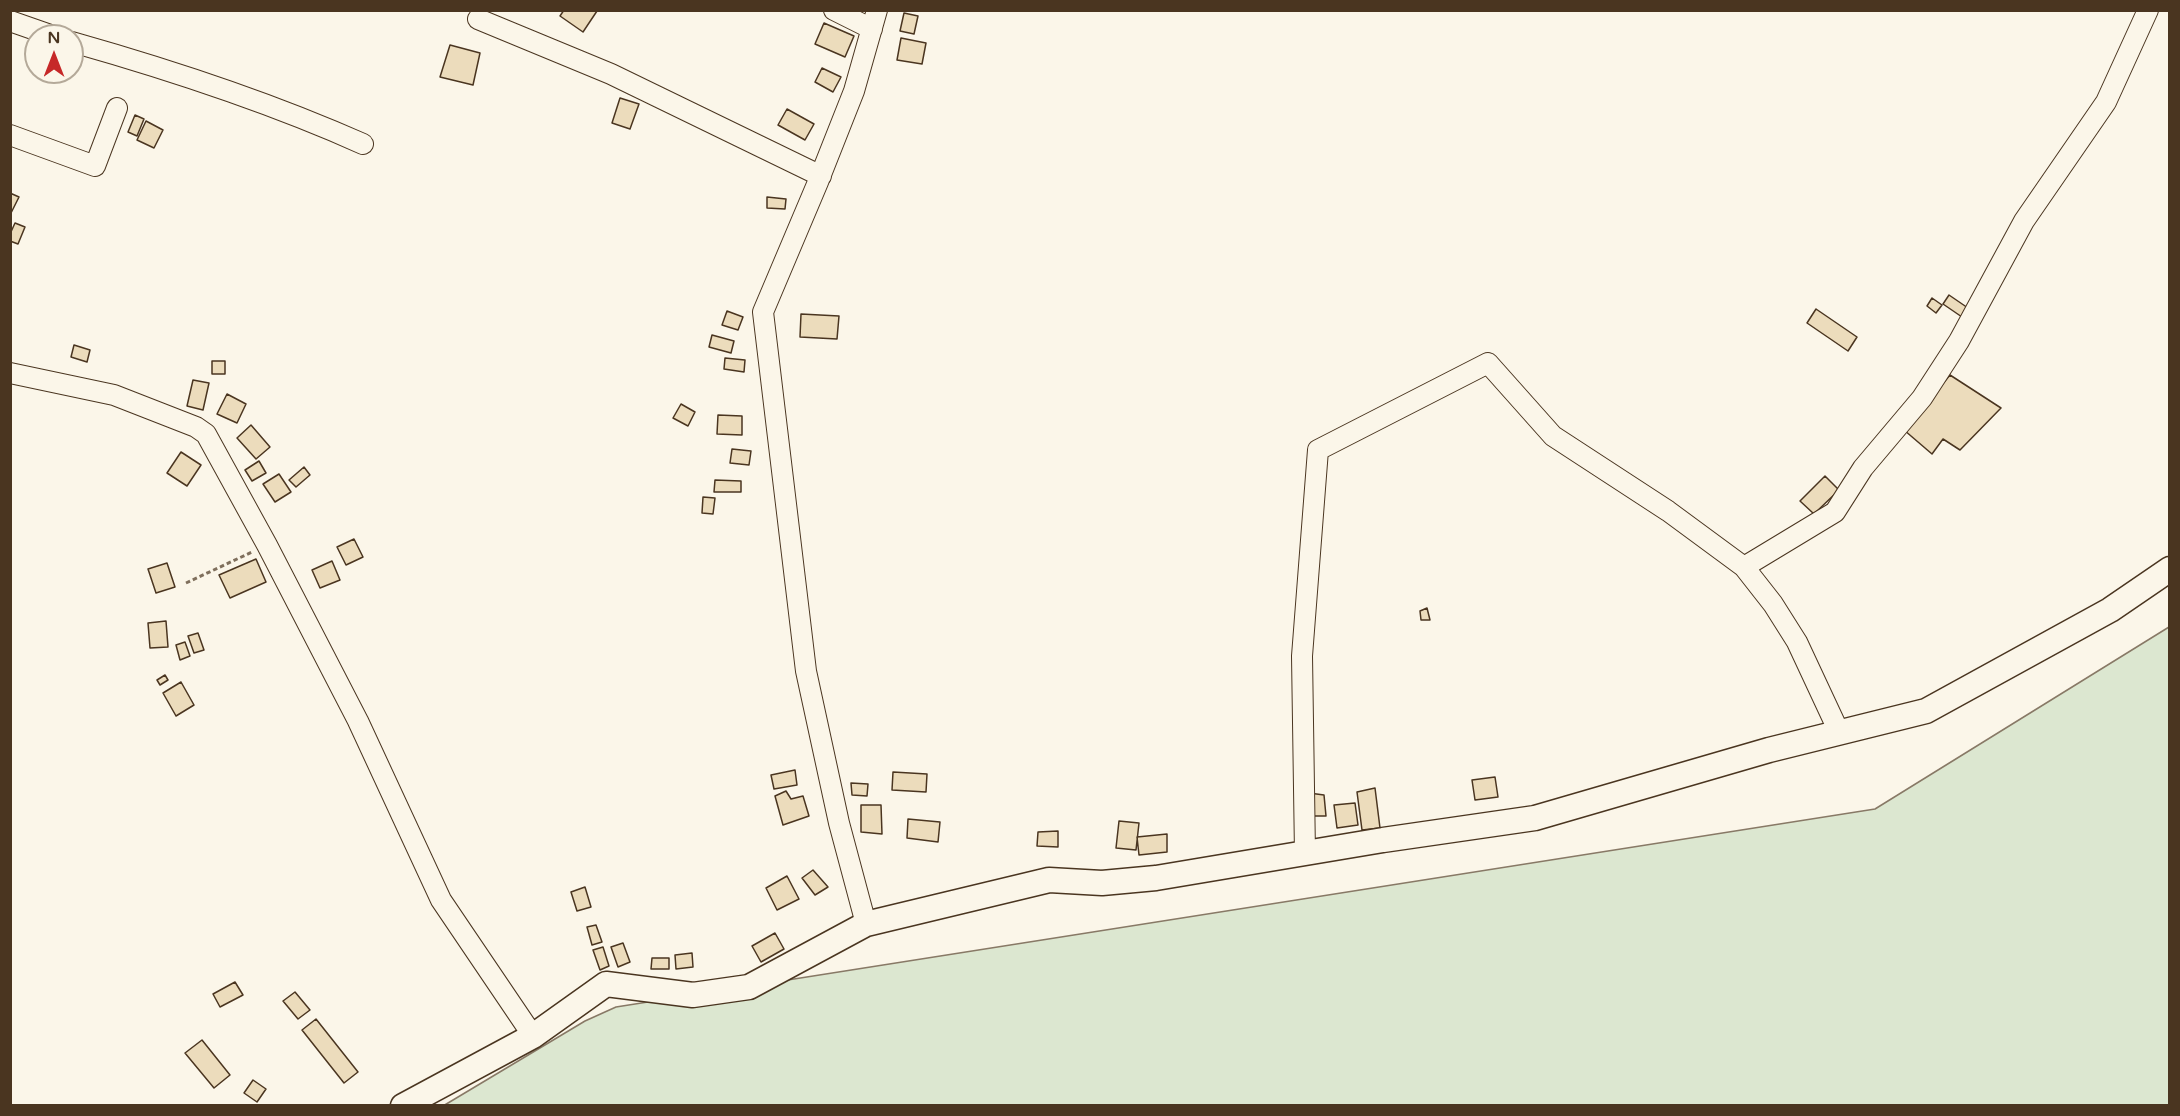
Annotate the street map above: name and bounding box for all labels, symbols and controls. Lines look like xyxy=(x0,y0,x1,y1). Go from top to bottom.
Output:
north arrow xyxy=(24,24,84,84)
text: N xyxy=(48,28,60,48)

